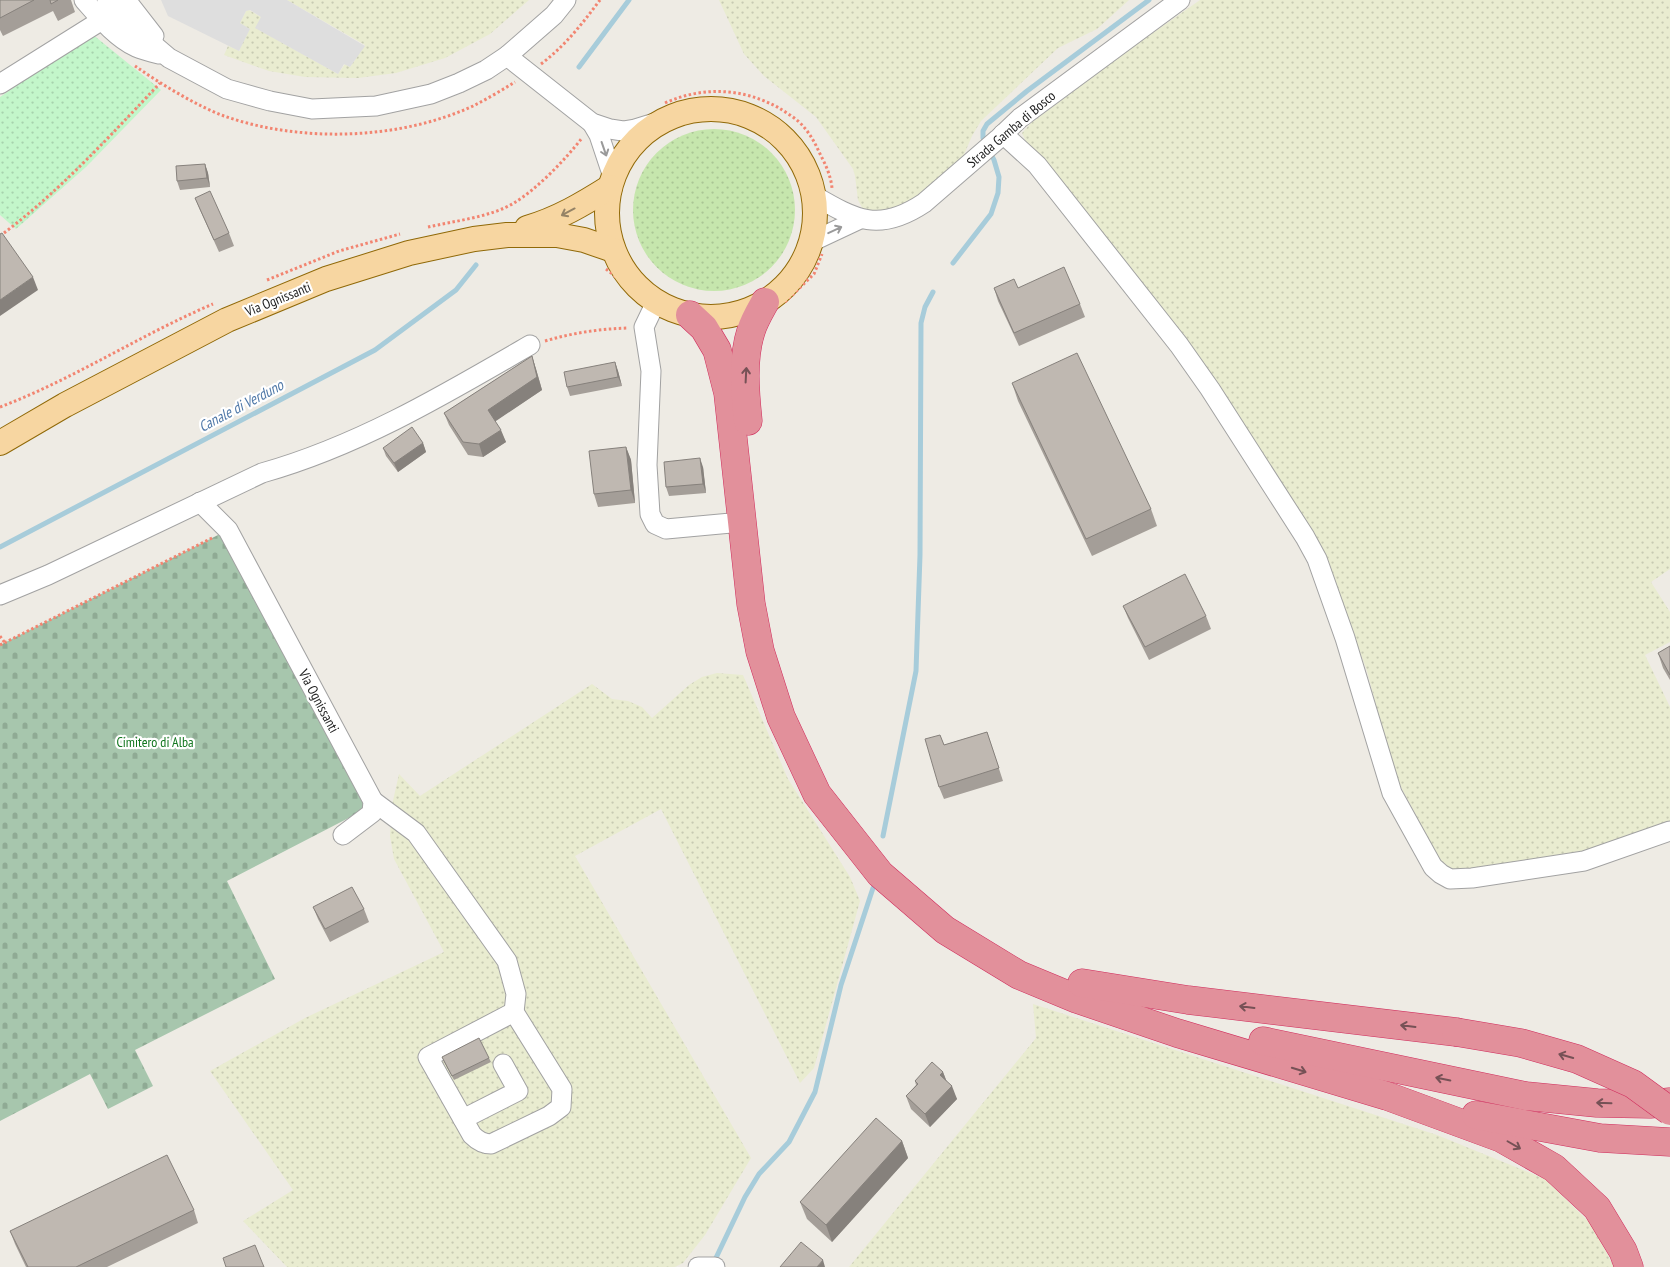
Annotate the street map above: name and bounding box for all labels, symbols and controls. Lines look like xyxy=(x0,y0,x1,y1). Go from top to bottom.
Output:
street label: Strada Gamba di Bosco xyxy=(963,87,1059,171)
one-way arrow xyxy=(600,141,609,156)
one-way arrow xyxy=(561,208,576,217)
one-way arrow xyxy=(827,225,842,235)
street label: Via Ognissanti xyxy=(242,278,313,321)
one-way arrow xyxy=(741,367,750,383)
water label: Canale di Verduno xyxy=(195,375,288,436)
street label: Via Ognissanti xyxy=(294,665,343,736)
park label: Cimitero di Alba xyxy=(116,733,194,751)
one-way arrow xyxy=(1239,1002,1255,1012)
one-way arrow xyxy=(1400,1021,1416,1031)
one-way arrow xyxy=(1559,1050,1575,1060)
one-way arrow xyxy=(1290,1065,1306,1075)
one-way arrow xyxy=(1436,1074,1452,1083)
one-way arrow xyxy=(1596,1098,1612,1107)
one-way arrow xyxy=(1506,1141,1520,1151)

